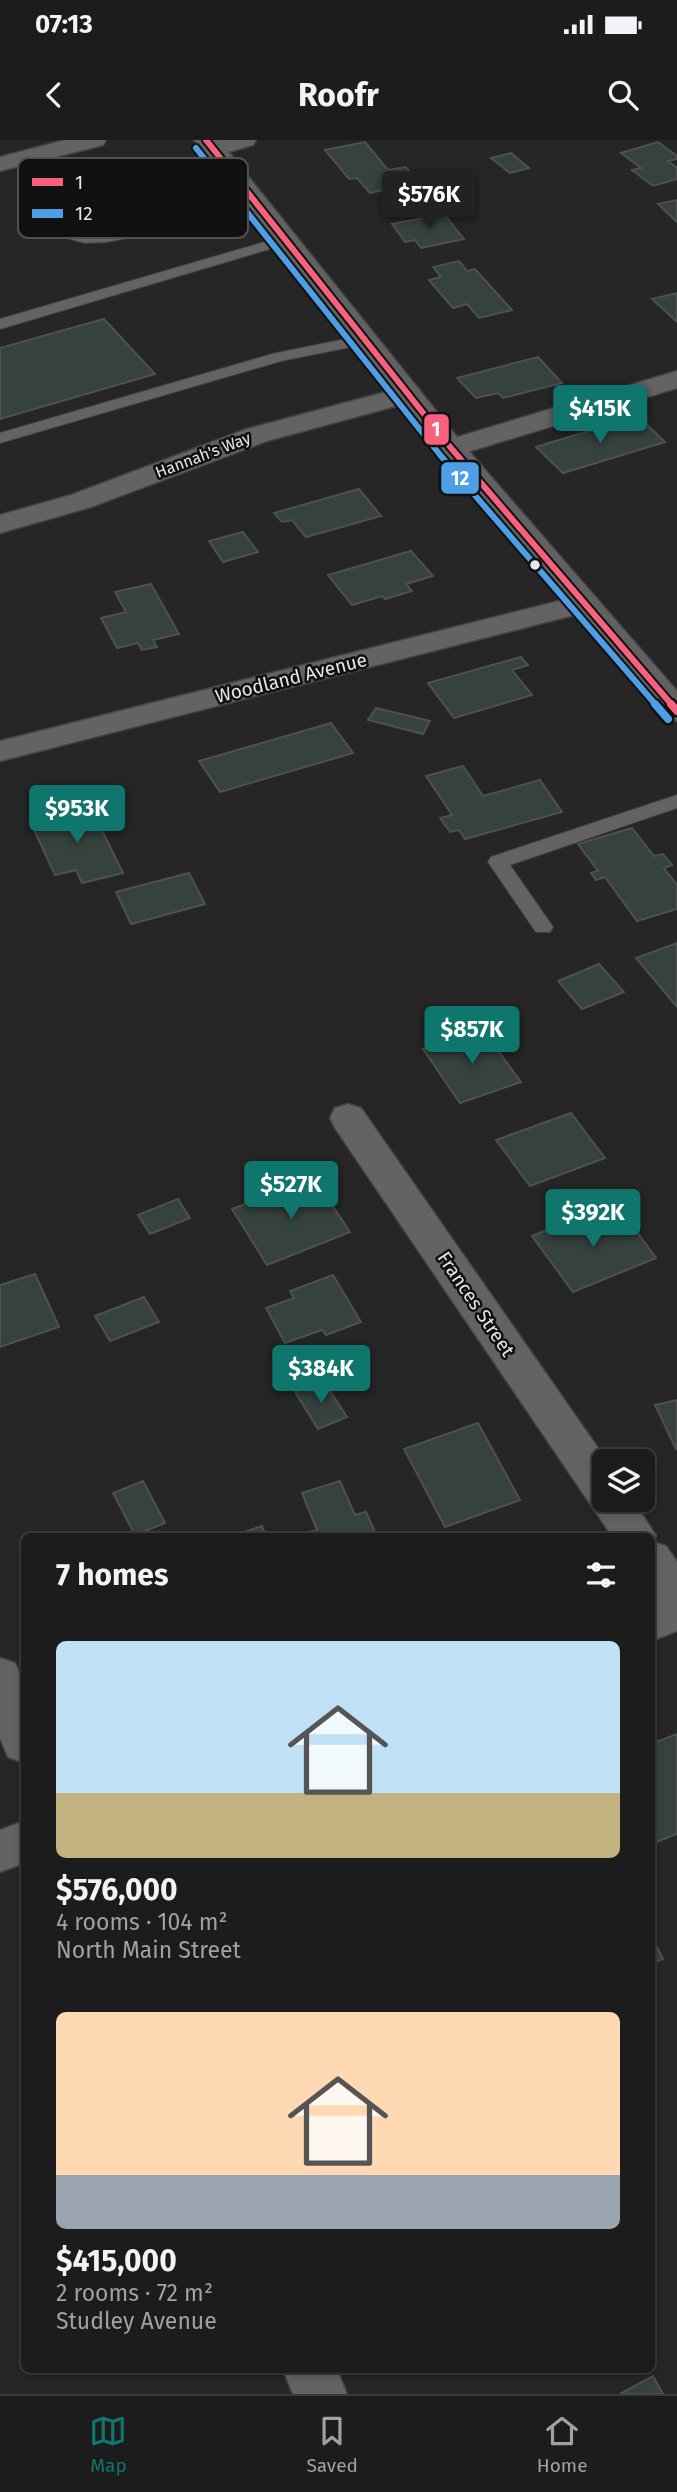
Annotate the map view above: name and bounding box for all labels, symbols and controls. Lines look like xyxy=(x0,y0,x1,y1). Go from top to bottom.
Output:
text: 07:13 xyxy=(35,9,93,40)
icon: back xyxy=(35,76,73,114)
text: Roofr xyxy=(298,76,379,114)
icon: search xyxy=(604,76,642,114)
legend xyxy=(18,158,248,238)
text: 1 xyxy=(75,171,83,194)
pin: $576K xyxy=(380,172,478,231)
text: $576K xyxy=(398,180,460,208)
text: 12 xyxy=(75,202,93,225)
pin: $415K xyxy=(551,386,649,445)
text: $415K xyxy=(569,394,631,422)
line badge: 1 xyxy=(423,413,450,446)
text: 1 xyxy=(432,418,440,441)
street label: Hannah's Way xyxy=(153,428,253,482)
line badge: 12 xyxy=(440,461,480,495)
text: 12 xyxy=(451,467,469,490)
unlabelled marker xyxy=(528,558,542,572)
street label: Woodland Avenue xyxy=(213,648,369,708)
pin: $953K xyxy=(28,786,126,845)
text: $953K xyxy=(45,794,109,822)
pin: $857K xyxy=(423,1006,521,1066)
text: $857K xyxy=(441,1015,504,1043)
pin: $527K xyxy=(242,1161,340,1221)
text: $527K xyxy=(260,1170,322,1198)
pin: $392K xyxy=(544,1190,642,1249)
text: $392K xyxy=(561,1198,625,1226)
street label: Frances Street xyxy=(433,1247,520,1361)
pin: $384K xyxy=(272,1346,370,1405)
text: $384K xyxy=(288,1354,354,1382)
map controls xyxy=(592,1449,655,1512)
button: layers xyxy=(592,1449,655,1512)
icon: filters xyxy=(582,1556,620,1594)
text: 7 homes xyxy=(56,1557,168,1593)
icon: home xyxy=(275,1687,401,1813)
text: $576,000 xyxy=(56,1872,178,1908)
text: 4 rooms · 104 m² xyxy=(56,1908,227,1936)
text: North Main Street xyxy=(56,1936,241,1964)
icon: home xyxy=(275,2058,401,2184)
text: $415,000 xyxy=(56,2243,177,2279)
text: 2 rooms · 72 m² xyxy=(56,2279,213,2307)
text: Studley Avenue xyxy=(56,2307,217,2335)
tab: Map xyxy=(89,2412,127,2477)
tab: Saved xyxy=(306,2412,358,2477)
tab: Home xyxy=(537,2412,587,2477)

